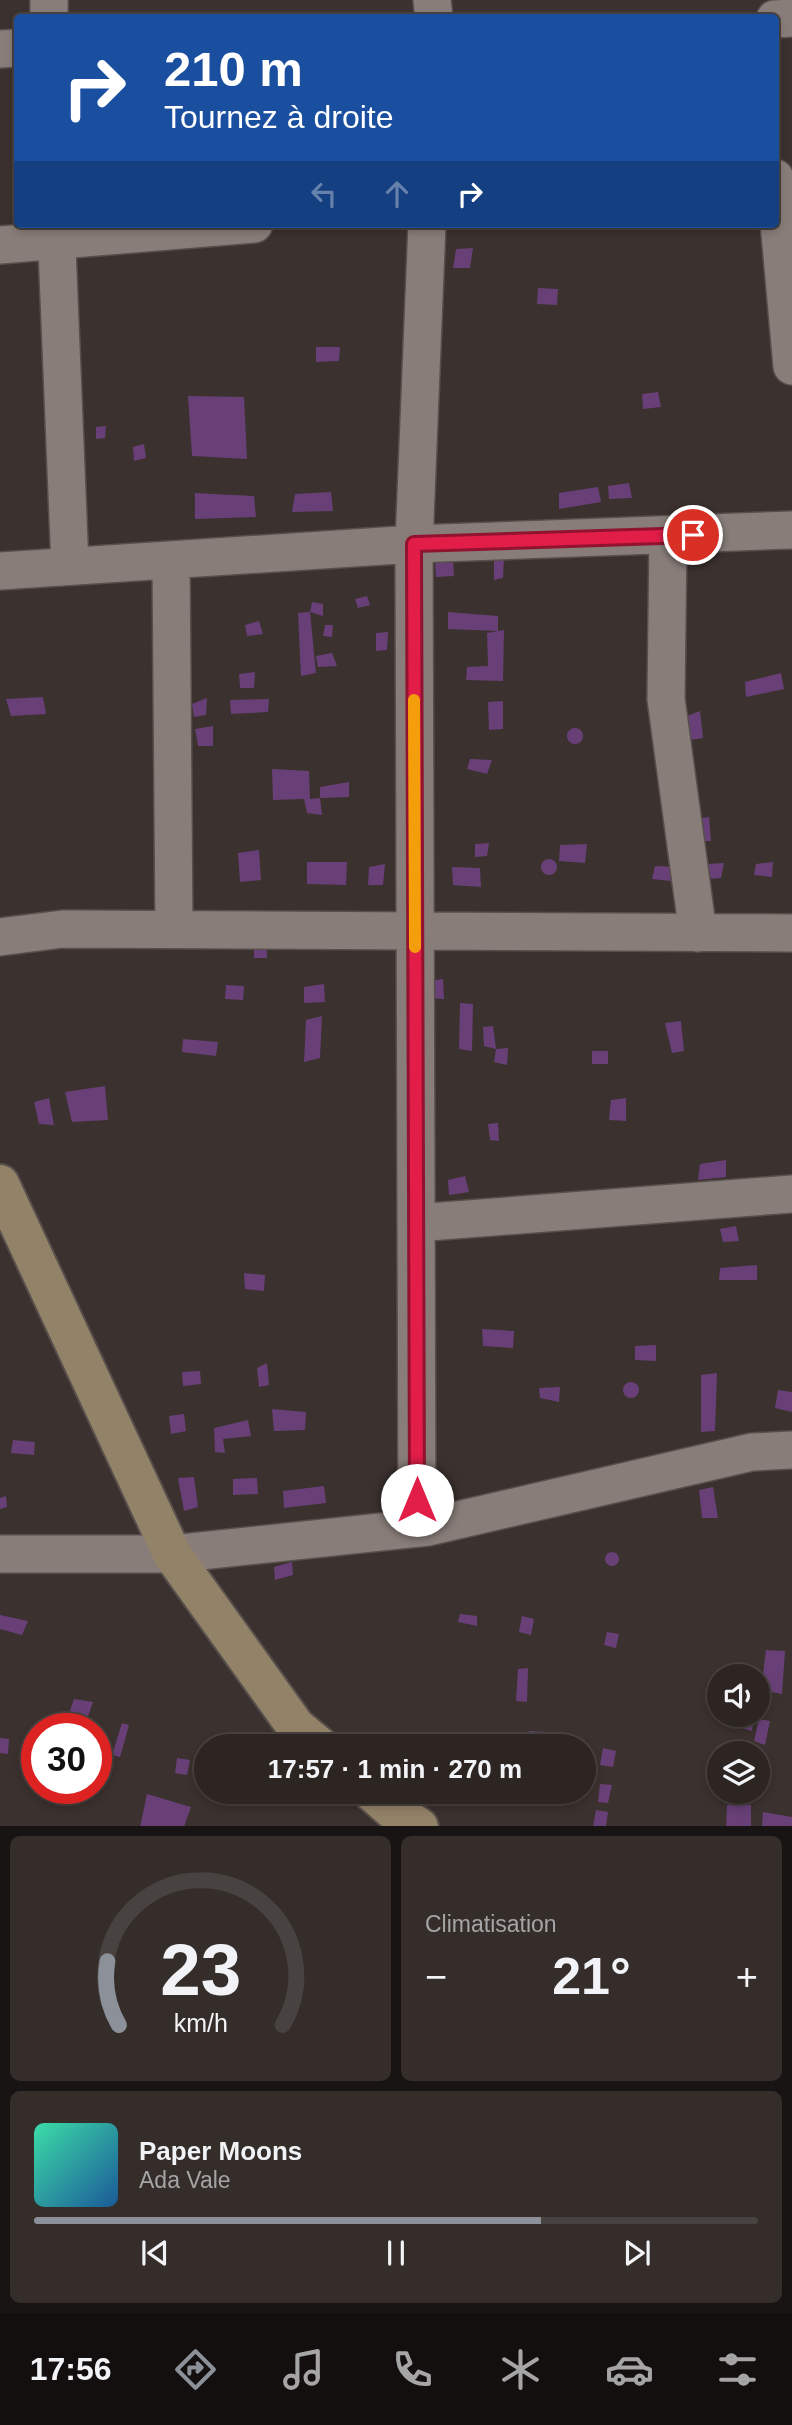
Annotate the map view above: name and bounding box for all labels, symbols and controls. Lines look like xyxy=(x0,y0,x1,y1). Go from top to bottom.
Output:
icon: right xyxy=(49,42,140,133)
text: 210 m xyxy=(164,42,303,96)
text: Tournez à droite xyxy=(164,99,393,135)
icon: left xyxy=(305,175,343,213)
icon: ahead xyxy=(378,175,416,213)
icon: right xyxy=(451,175,489,213)
pin xyxy=(663,505,723,565)
icon: arrive xyxy=(674,516,712,554)
position arrow xyxy=(380,1463,454,1537)
map controls xyxy=(707,1664,770,1804)
button: sound xyxy=(707,1664,770,1727)
speed limit sign: 30 xyxy=(21,1713,112,1804)
button: layers xyxy=(707,1741,770,1804)
text: 17:57 · 1 min · 270 m xyxy=(268,1754,522,1784)
text: Climatisation xyxy=(425,1911,557,1937)
text: 23 xyxy=(160,1929,241,2010)
text: 21° xyxy=(552,1947,631,2005)
text: − xyxy=(425,1956,447,1998)
text: + xyxy=(736,1956,758,1998)
text: km/h xyxy=(173,2008,228,2036)
text: Paper Moons xyxy=(139,2136,302,2166)
text: Ada Vale xyxy=(139,2167,231,2193)
icon: previous xyxy=(136,2234,174,2272)
icon: pause xyxy=(377,2234,415,2272)
icon: next xyxy=(618,2234,656,2272)
icon: directions xyxy=(171,2345,220,2394)
icon: music xyxy=(279,2345,328,2394)
icon: phone xyxy=(388,2345,437,2394)
icon: climate xyxy=(496,2345,545,2394)
icon: car xyxy=(605,2345,654,2394)
icon: filters xyxy=(713,2345,762,2394)
text: 17:56 xyxy=(30,2351,112,2387)

